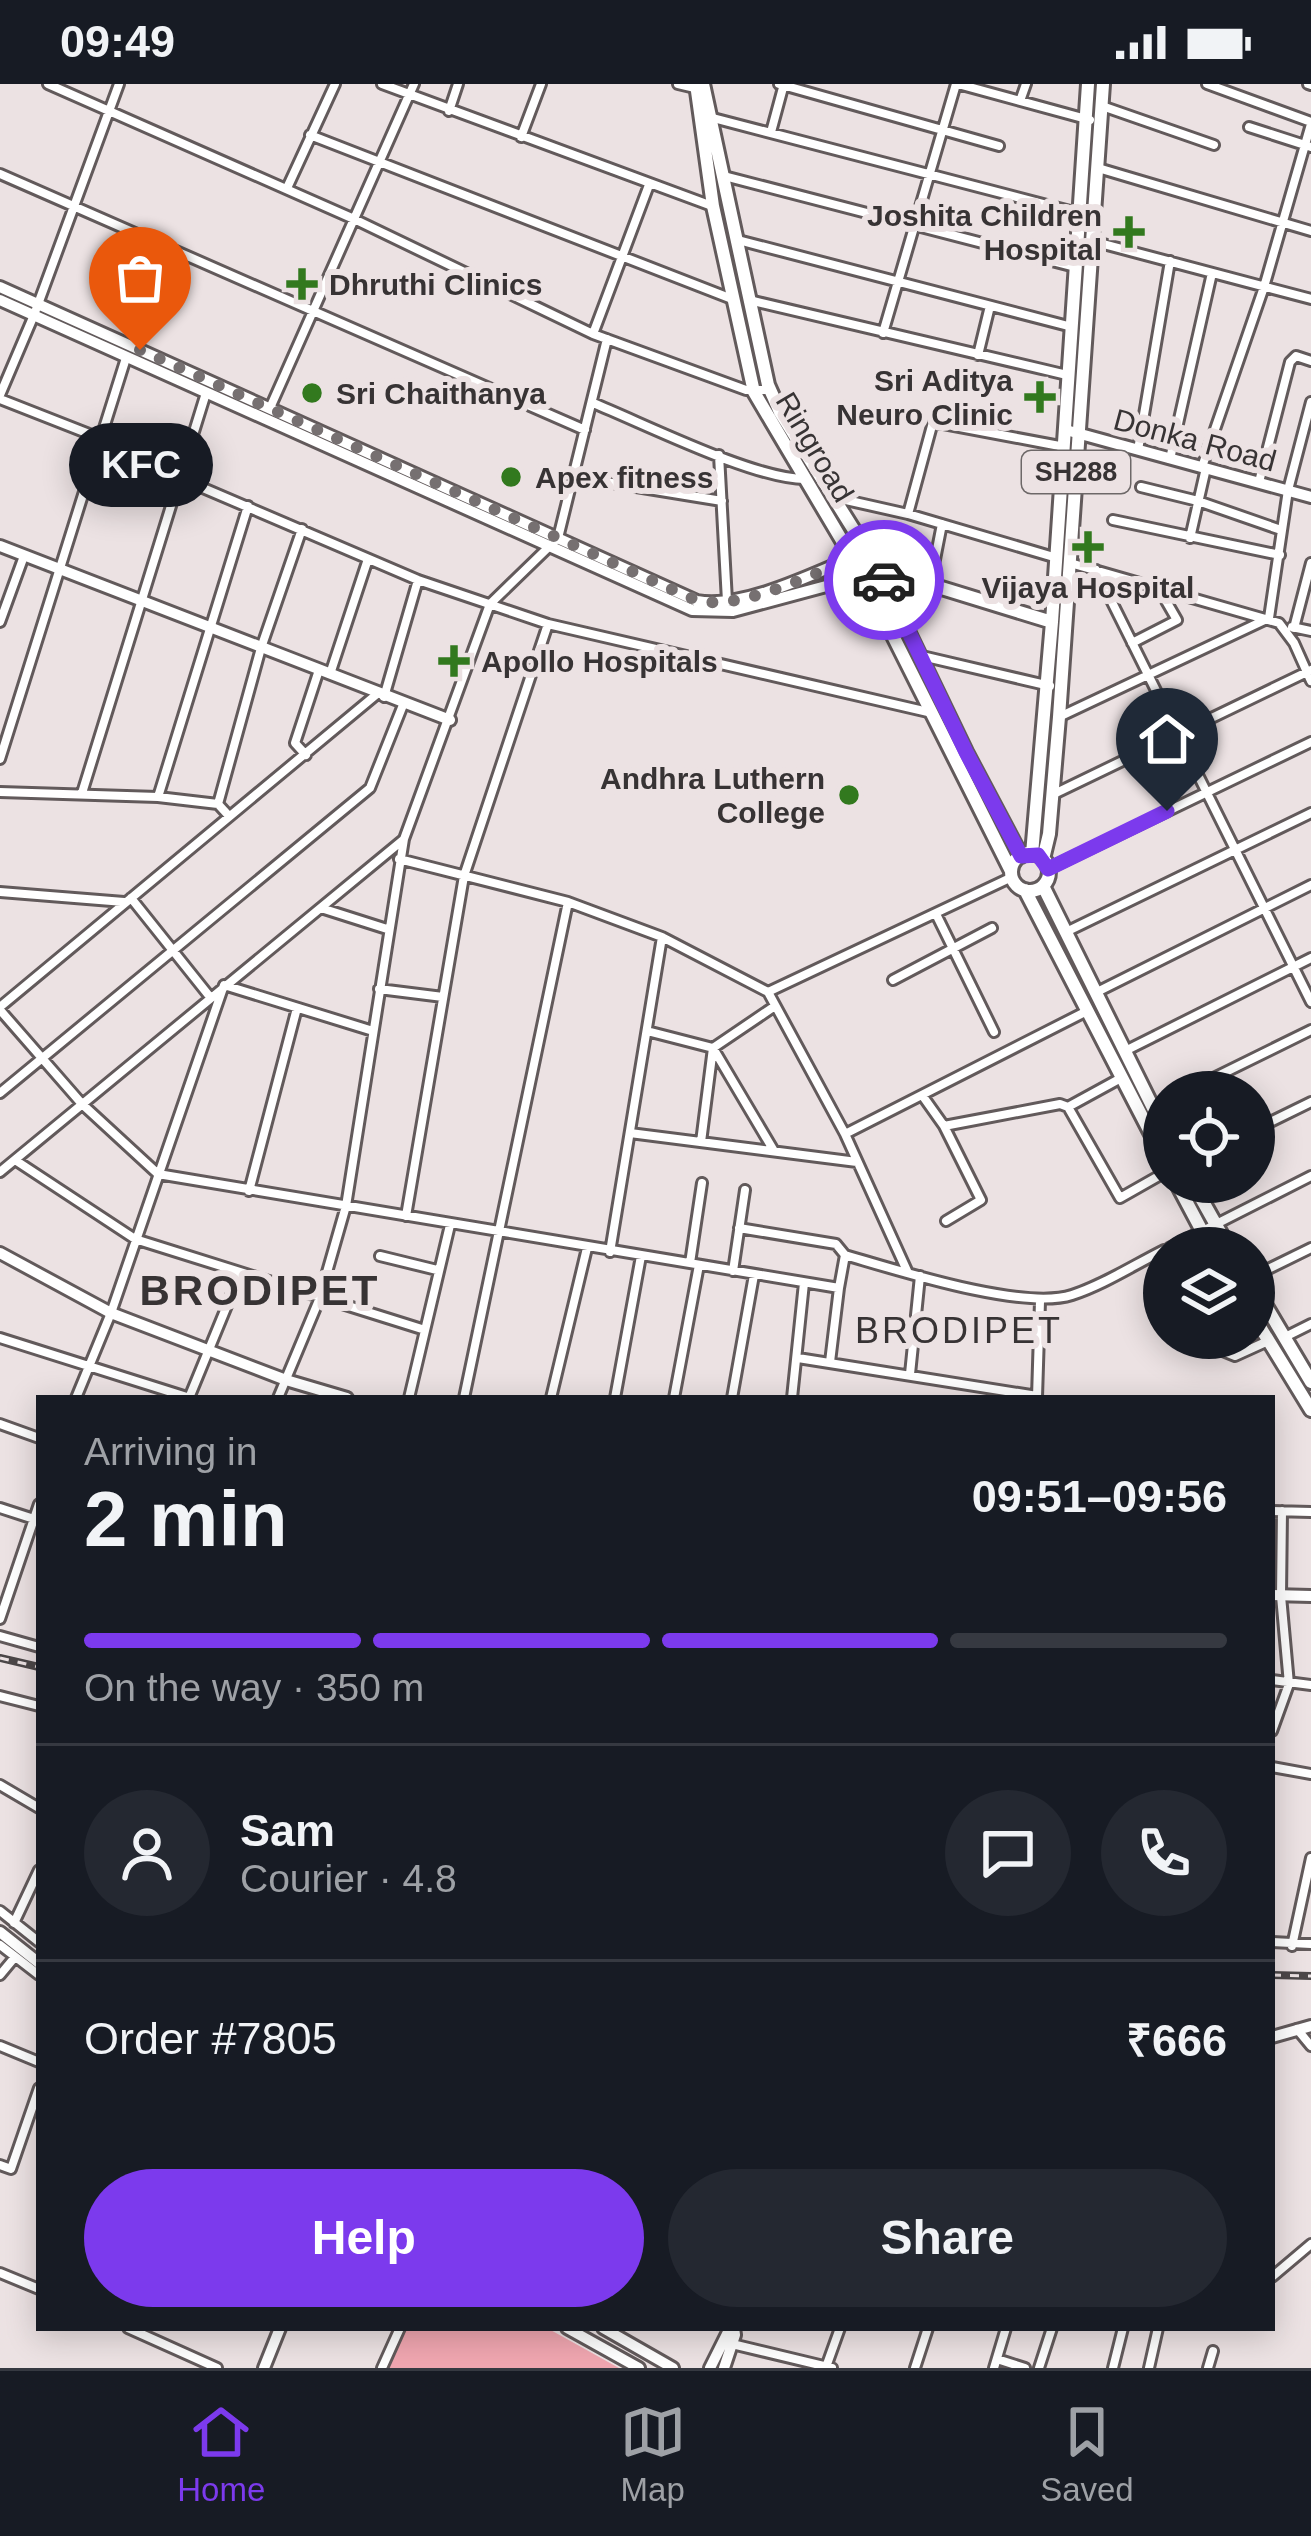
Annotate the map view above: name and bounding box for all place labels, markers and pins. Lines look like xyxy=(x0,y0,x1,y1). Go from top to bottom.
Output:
place label: Joshita Children Hospital xyxy=(867,199,1102,266)
marker: Joshita Children Hospital xyxy=(1113,216,1145,248)
pin xyxy=(89,227,191,350)
marker: Dhruthi Clinics xyxy=(286,268,318,300)
place label: Dhruthi Clinics xyxy=(329,268,542,301)
place label: Sri Aditya Neuro Clinic xyxy=(836,364,1013,431)
place label: Sri Chaithanya xyxy=(336,377,546,410)
marker: Sri Chaithanya xyxy=(299,380,325,406)
marker: Sri Aditya Neuro Clinic xyxy=(1024,381,1056,413)
callout: KFC xyxy=(68,422,212,506)
place label: Apex fitness xyxy=(535,461,713,494)
marker: Apex fitness xyxy=(498,464,524,490)
marker: Vijaya Hospital xyxy=(1072,531,1104,563)
place label: Vijaya Hospital xyxy=(982,571,1194,604)
marker: Apollo Hospitals xyxy=(438,645,470,677)
place label: Apollo Hospitals xyxy=(481,645,718,678)
pin xyxy=(1116,688,1218,811)
place label: Andhra Luthern College xyxy=(600,762,825,829)
marker: Andhra Luthern College xyxy=(836,782,862,808)

